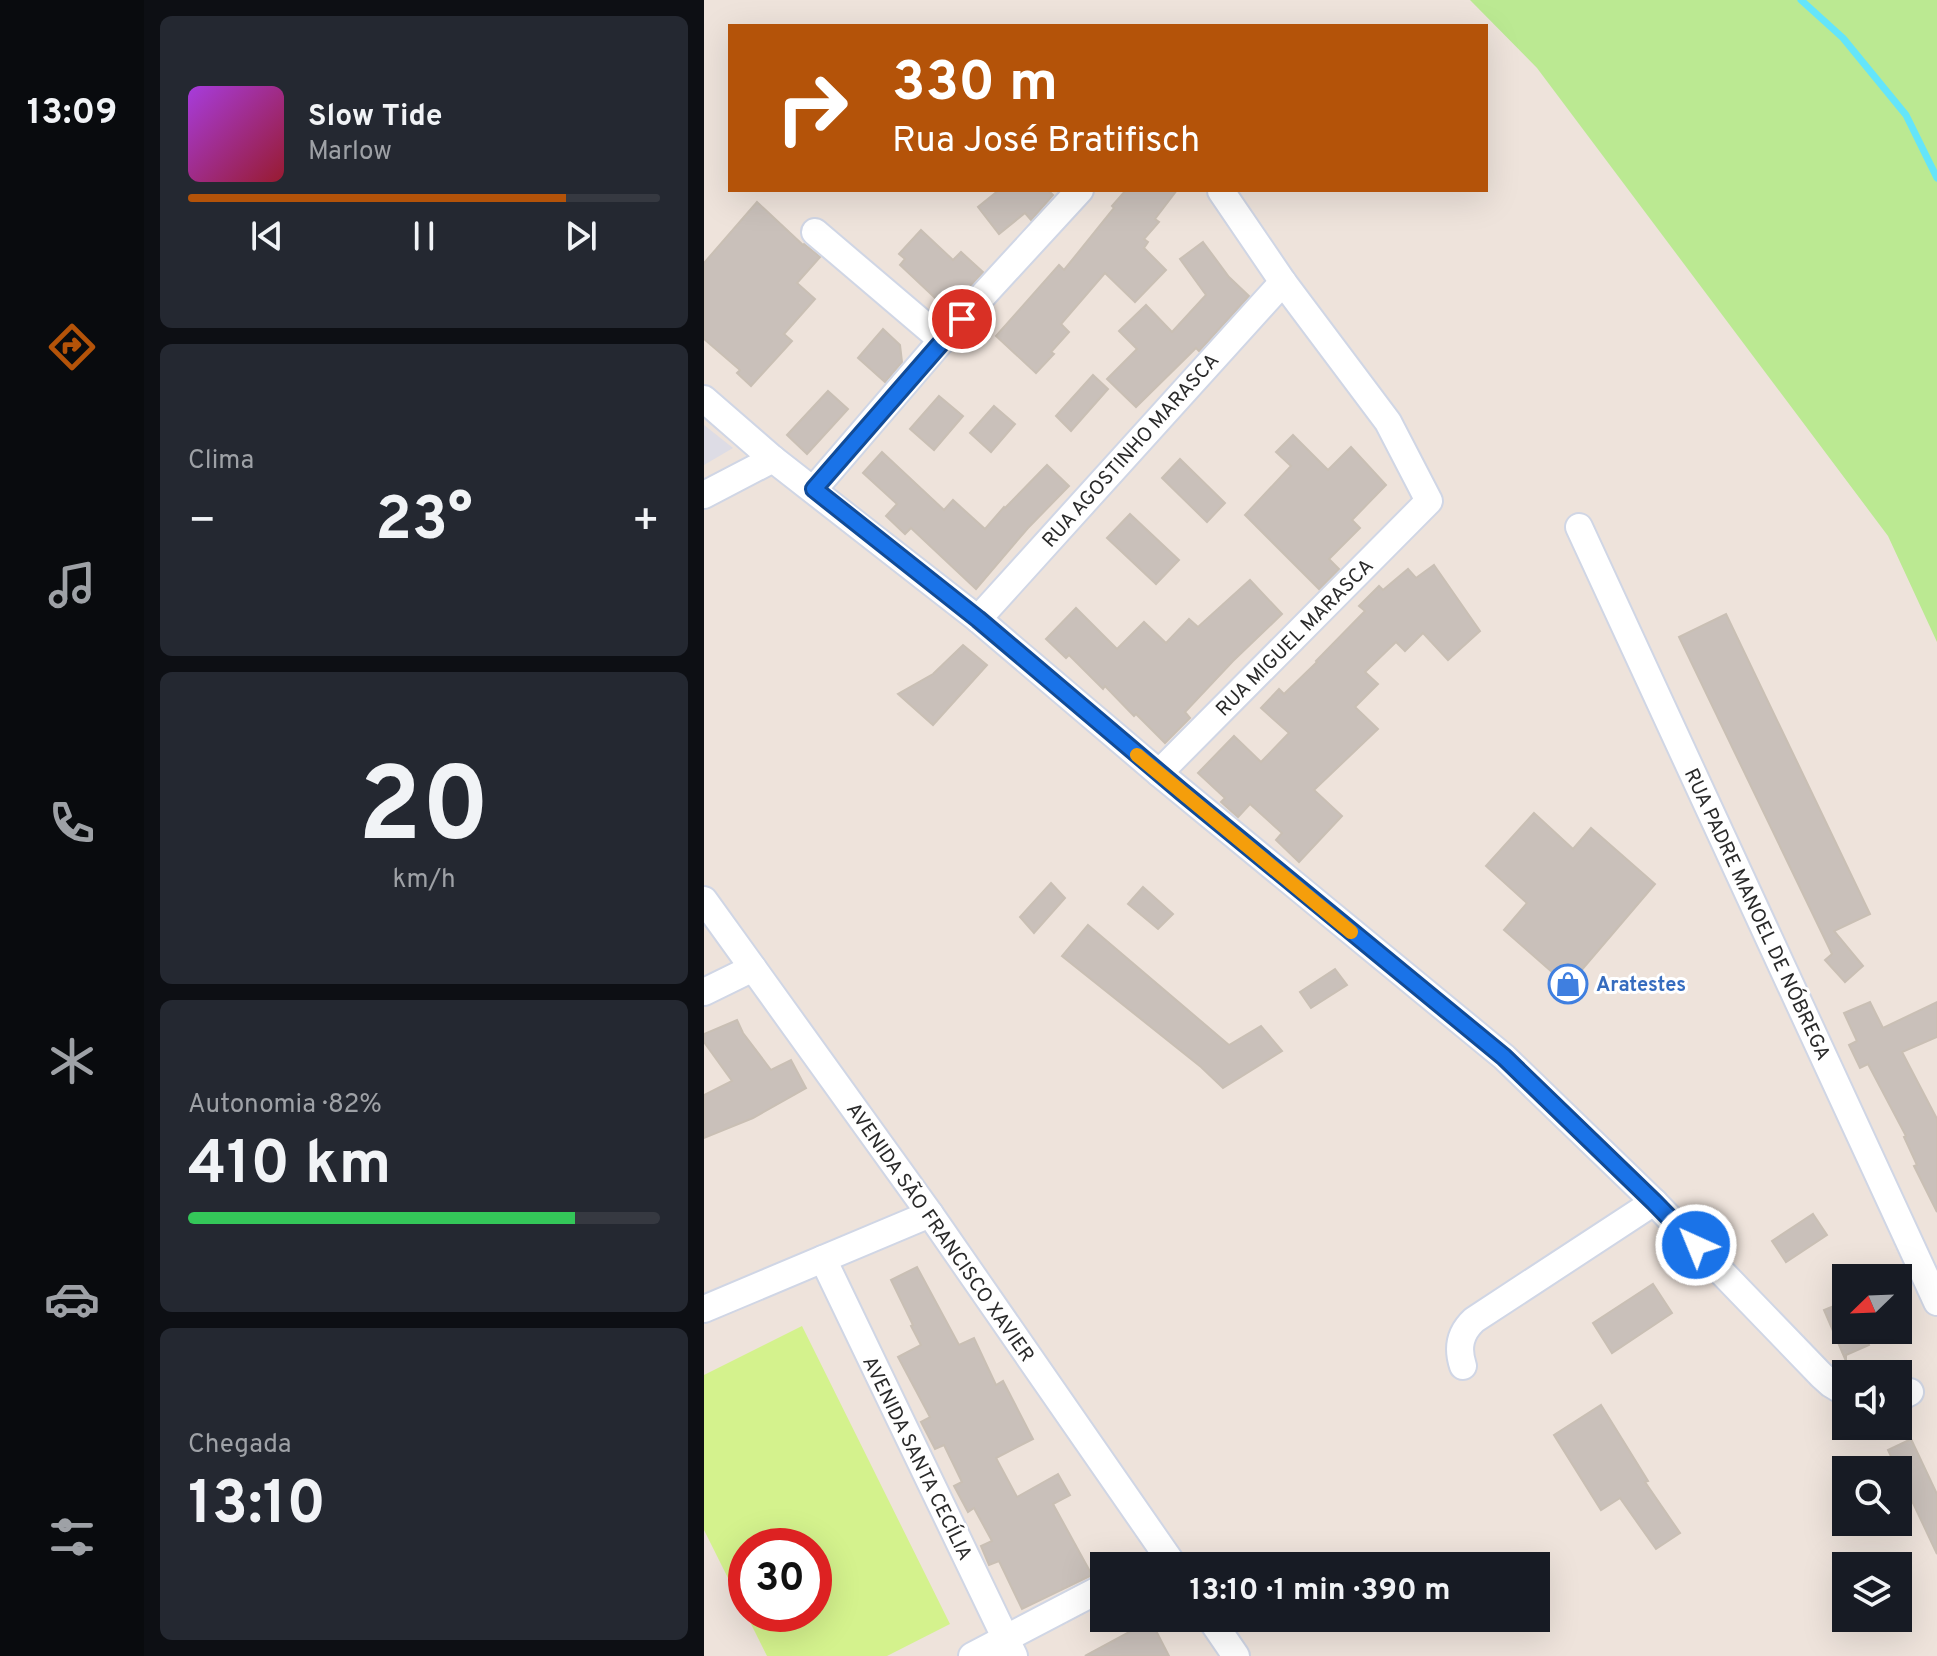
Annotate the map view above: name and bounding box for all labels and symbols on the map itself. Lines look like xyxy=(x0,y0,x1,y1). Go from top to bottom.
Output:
pin xyxy=(928,285,996,353)
street label: RUA AGOSTINHO MARASCA xyxy=(1037,349,1226,554)
street label: RUA MIGUEL MARASCA xyxy=(1211,554,1380,723)
street label: RUA PADRE MANOEL DE NÓBREGA xyxy=(1677,764,1837,1065)
shop icon: Aratestes xyxy=(1547,963,1589,1005)
place label: Aratestes xyxy=(1596,973,1686,999)
street label: AVENIDA SÃO FRANCISCO XAVIER xyxy=(840,1098,1040,1368)
position arrow xyxy=(1654,1203,1738,1287)
north arrow xyxy=(1832,1264,1912,1344)
street label: AVENIDA SANTA CECÍLIA xyxy=(855,1352,979,1565)
speed limit sign: 30 xyxy=(728,1528,832,1632)

